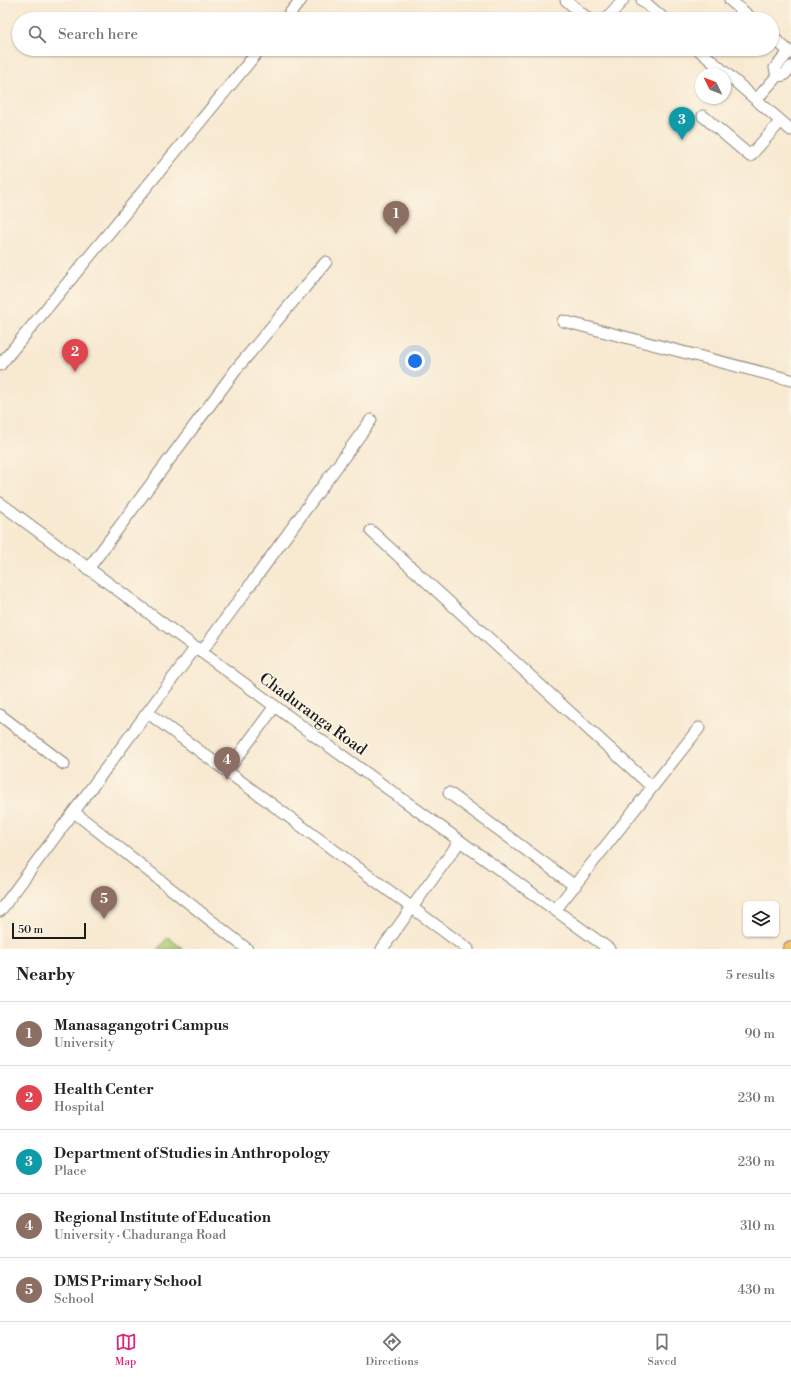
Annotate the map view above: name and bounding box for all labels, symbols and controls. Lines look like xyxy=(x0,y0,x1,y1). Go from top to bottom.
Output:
search box xyxy=(12,12,779,56)
icon: search xyxy=(26,23,48,45)
text: Search here xyxy=(58,25,138,44)
north arrow xyxy=(695,68,731,104)
pin: 3 xyxy=(669,107,695,140)
pin: 1 xyxy=(383,201,409,234)
pin: 2 xyxy=(62,339,88,372)
your location xyxy=(405,351,425,371)
street label: Chaduranga Road xyxy=(255,668,371,760)
pin: 4 xyxy=(214,747,240,780)
pin: 5 xyxy=(91,886,117,919)
map controls xyxy=(743,901,779,937)
button: layers xyxy=(743,901,779,937)
scale bar xyxy=(12,921,86,940)
text: 50 m xyxy=(18,923,43,937)
text: Nearby xyxy=(16,964,75,986)
text: 5 results xyxy=(726,967,775,983)
text: Manasagangotri Campus xyxy=(54,1016,229,1035)
text: 1 xyxy=(26,1026,32,1042)
text: 90 m xyxy=(744,1026,775,1042)
text: University xyxy=(54,1035,115,1051)
text: Health Center xyxy=(54,1080,154,1099)
text: 2 xyxy=(25,1090,33,1106)
text: 230 m xyxy=(738,1090,775,1106)
text: Hospital xyxy=(54,1099,104,1115)
text: Department of Studies in Anthropology xyxy=(54,1144,330,1163)
text: 3 xyxy=(25,1154,33,1170)
text: 230 m xyxy=(738,1154,775,1170)
text: Place xyxy=(54,1163,86,1179)
text: Regional Institute of Education xyxy=(54,1208,271,1227)
text: 4 xyxy=(25,1218,33,1234)
text: 310 m xyxy=(740,1218,775,1234)
text: University · Chaduranga Road xyxy=(54,1227,226,1243)
text: DMS Primary School xyxy=(54,1272,202,1291)
text: 5 xyxy=(25,1282,33,1298)
text: 430 m xyxy=(737,1282,775,1298)
text: School xyxy=(54,1291,94,1307)
tab: Map xyxy=(115,1331,137,1369)
tab: Directions xyxy=(366,1331,419,1369)
tab: Saved xyxy=(648,1331,676,1369)

